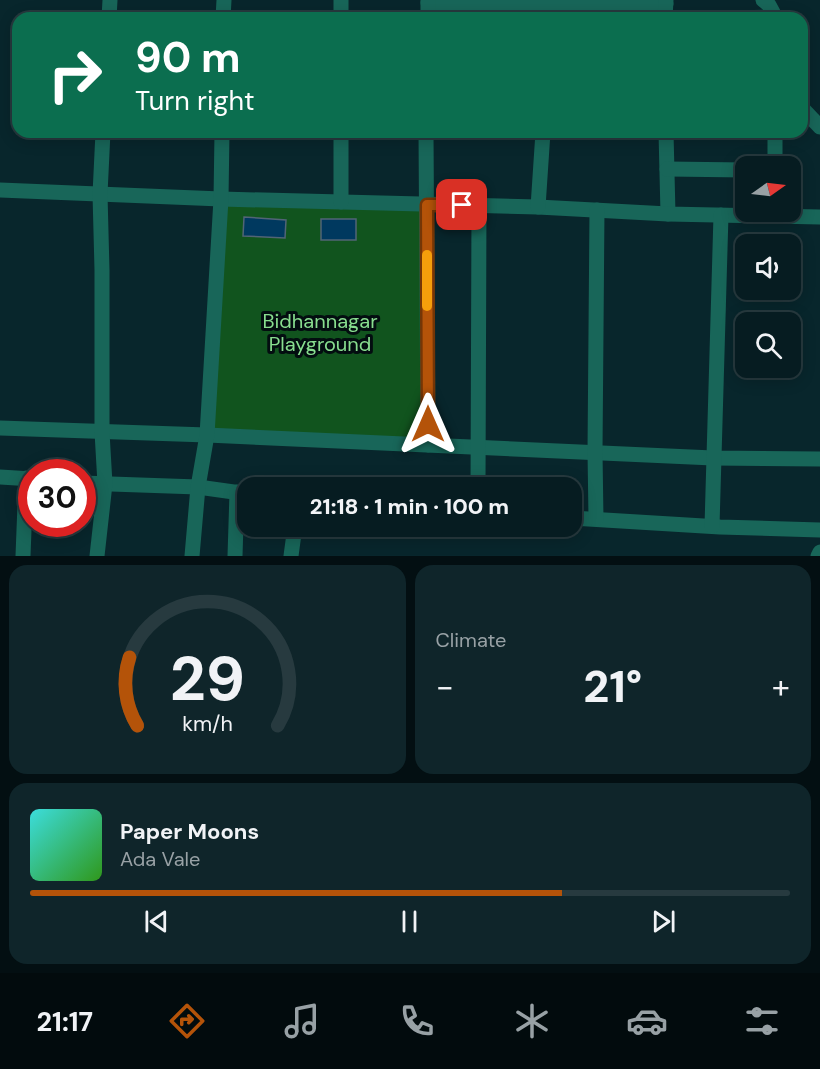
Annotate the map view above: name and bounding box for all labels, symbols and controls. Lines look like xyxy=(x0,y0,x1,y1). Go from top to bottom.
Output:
text: 90 m xyxy=(135,30,241,85)
icon: right xyxy=(36,36,114,114)
text: Turn right xyxy=(135,83,255,118)
north arrow xyxy=(735,156,801,222)
map controls xyxy=(735,156,801,378)
pin xyxy=(436,179,487,230)
icon: arrive xyxy=(445,188,478,221)
button: sound xyxy=(735,234,801,300)
park label: Bidhannagar Playground xyxy=(262,308,378,357)
button: search xyxy=(735,312,801,378)
position arrow xyxy=(396,392,460,456)
speed limit sign: 30 xyxy=(18,459,96,537)
text: 21:18 · 1 min · 100 m xyxy=(310,492,509,521)
text: Climate xyxy=(436,627,506,653)
text: 29 xyxy=(170,638,245,719)
text: 21° xyxy=(583,657,642,716)
text: − xyxy=(436,665,454,708)
text: + xyxy=(772,665,790,708)
text: km/h xyxy=(182,711,233,739)
text: Paper Moons xyxy=(120,817,259,846)
text: Ada Vale xyxy=(120,846,200,872)
icon: previous xyxy=(140,905,173,938)
icon: pause xyxy=(393,905,426,938)
icon: next xyxy=(647,905,680,938)
icon: directions xyxy=(166,1000,208,1042)
icon: music xyxy=(281,1000,323,1042)
icon: phone xyxy=(396,1000,438,1042)
icon: climate xyxy=(511,1000,553,1042)
icon: car xyxy=(626,1000,668,1042)
icon: filters xyxy=(741,1000,783,1042)
text: 21:17 xyxy=(37,1004,93,1039)

